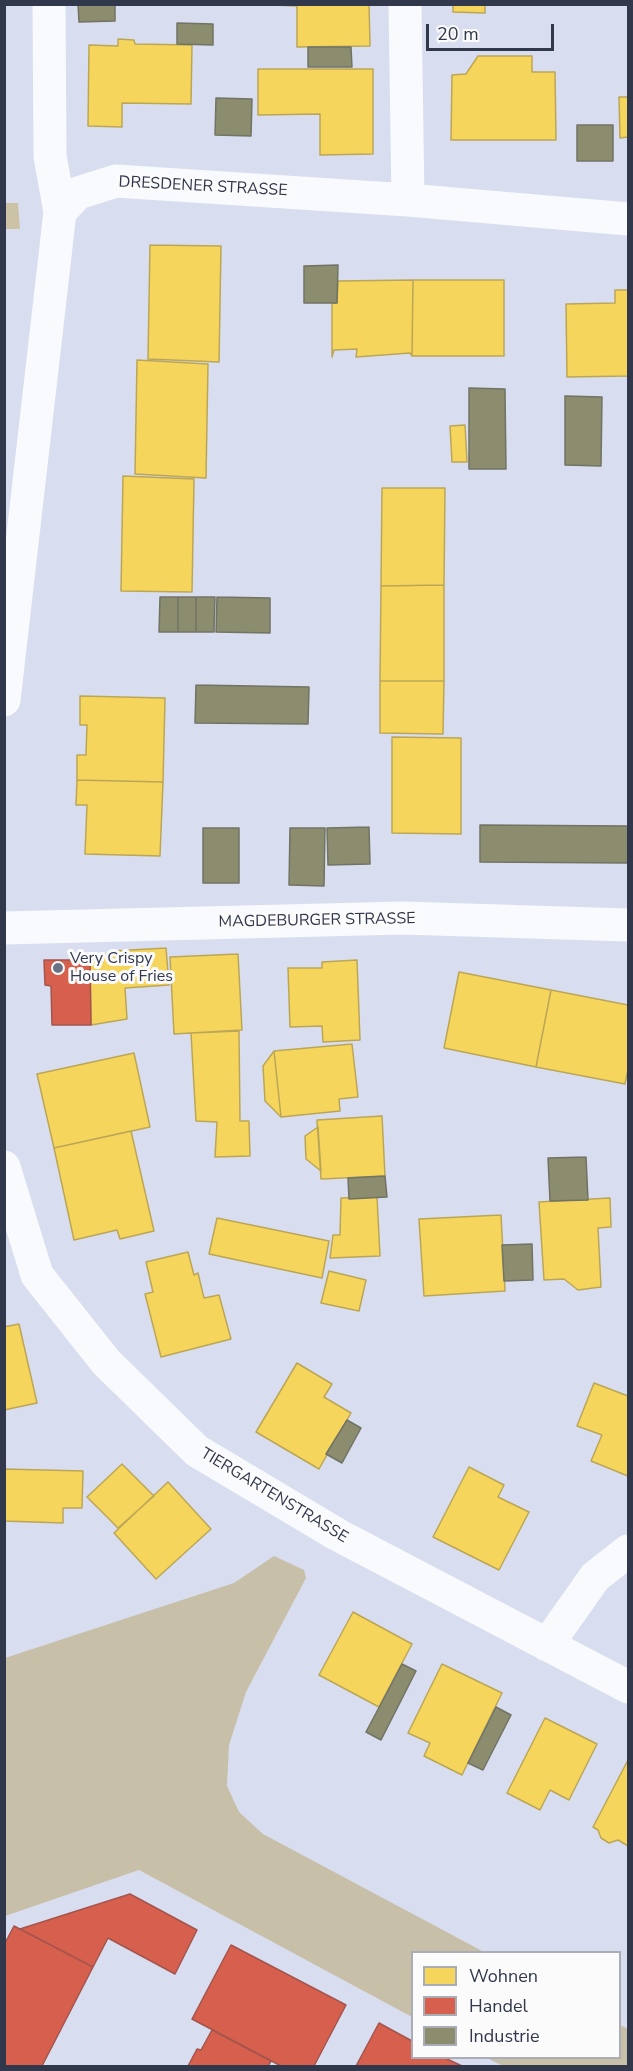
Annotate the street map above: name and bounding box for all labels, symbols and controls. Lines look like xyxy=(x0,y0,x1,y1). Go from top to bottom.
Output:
scale bar xyxy=(429,12,556,50)
text: 20 m xyxy=(437,22,479,46)
street label: DRESDENER STRASSE xyxy=(118,173,288,201)
street label: MAGDEBURGER STRASSE xyxy=(218,910,416,932)
place label: Very Crispy House of Fries xyxy=(70,949,173,987)
marker: Very Crispy House of Fries xyxy=(51,961,65,975)
street label: TIERGARTENSTRASSE xyxy=(197,1444,351,1548)
legend xyxy=(411,1951,621,2059)
text: Wohnen xyxy=(469,1964,538,1988)
text: Handel xyxy=(469,1994,528,2018)
text: Industrie xyxy=(469,2024,540,2048)

